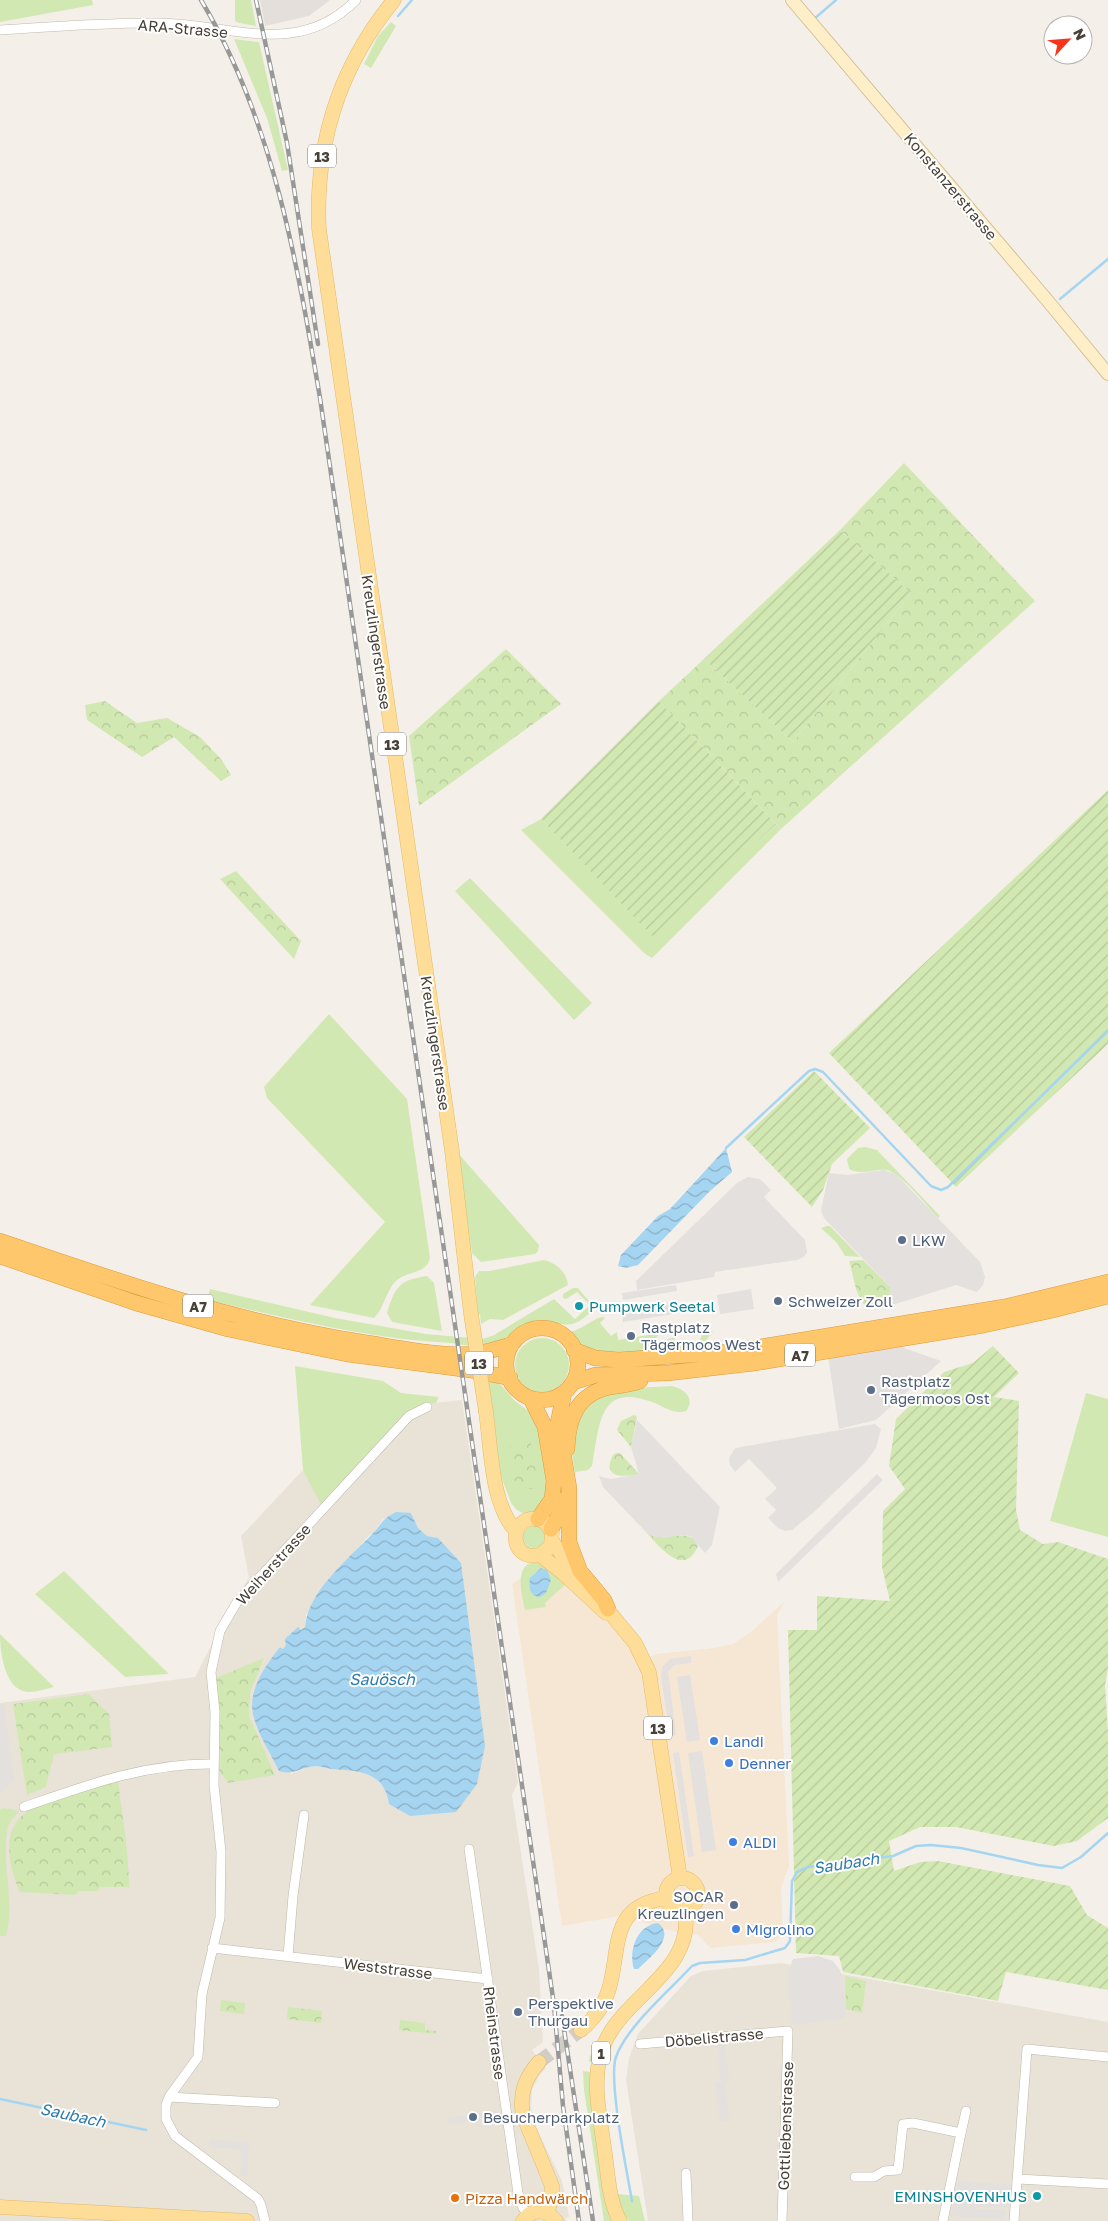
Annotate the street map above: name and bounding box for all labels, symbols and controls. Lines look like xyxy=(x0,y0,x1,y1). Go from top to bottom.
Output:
street label: ARA-Strasse xyxy=(137,15,229,41)
north arrow xyxy=(1043,15,1093,65)
text: N xyxy=(1070,26,1090,43)
street label: Konstanzerstrasse xyxy=(901,129,1001,244)
road number: 13 xyxy=(308,144,336,168)
street label: Kreuzlingerstrasse xyxy=(359,573,395,711)
road number: 13 xyxy=(378,732,406,756)
street label: Kreuzlingerstrasse xyxy=(418,974,454,1112)
place label: LKW xyxy=(912,1231,945,1249)
marker: LKW xyxy=(896,1234,908,1246)
place label: Schweizer Zoll xyxy=(788,1292,893,1310)
road number: A7 xyxy=(183,1294,213,1318)
marker: Schweizer Zoll xyxy=(772,1295,784,1307)
place label: Pumpwerk Seetal xyxy=(589,1297,716,1315)
marker: Pumpwerk Seetal xyxy=(573,1300,585,1312)
place label: Rastplatz Tägermoos West xyxy=(641,1318,761,1353)
marker: Rastplatz Tägermoos West xyxy=(625,1330,637,1342)
road number: A7 xyxy=(785,1344,815,1366)
road number: 13 xyxy=(465,1352,493,1375)
place label: Rastplatz Tägermoos Ost xyxy=(881,1372,990,1407)
marker: Rastplatz Tägermoos Ost xyxy=(865,1384,877,1396)
street label: Weiherstrasse xyxy=(232,1519,314,1608)
water label: Sauösch xyxy=(349,1669,416,1689)
road number: 13 xyxy=(644,1716,672,1740)
place label: Landi xyxy=(724,1732,764,1750)
marker: Landi xyxy=(708,1735,720,1747)
place label: Denner xyxy=(739,1754,791,1772)
marker: Denner xyxy=(723,1757,735,1769)
place label: ALDI xyxy=(743,1833,777,1851)
marker: ALDI xyxy=(727,1836,739,1848)
water label: Saubach xyxy=(812,1848,881,1878)
place label: SOCAR Kreuzlingen xyxy=(637,1887,724,1922)
marker: SOCAR Kreuzlingen xyxy=(728,1899,740,1911)
place label: Migrolino xyxy=(746,1920,814,1938)
marker: Migrolino xyxy=(730,1923,742,1935)
street label: Weststrasse xyxy=(343,1954,434,1982)
street label: Rheinstrasse xyxy=(480,1985,510,2081)
place label: Perspektive Thurgau xyxy=(528,1994,614,2029)
marker: Perspektive Thurgau xyxy=(512,2006,524,2018)
street label: Döbelistrasse xyxy=(664,2024,764,2050)
road number: 1 xyxy=(592,2042,610,2064)
street label: Gottliebenstrasse xyxy=(774,2061,796,2191)
water label: Saubach xyxy=(38,2098,109,2132)
place label: Besucherparkplatz xyxy=(483,2108,619,2126)
marker: Besucherparkplatz xyxy=(467,2111,479,2123)
place label: EMINSHOVENHUS xyxy=(894,2187,1027,2205)
place label: Pizza Handwärch xyxy=(465,2189,588,2207)
marker: EMINSHOVENHUS xyxy=(1031,2190,1043,2202)
marker: Pizza Handwärch xyxy=(449,2192,461,2204)

